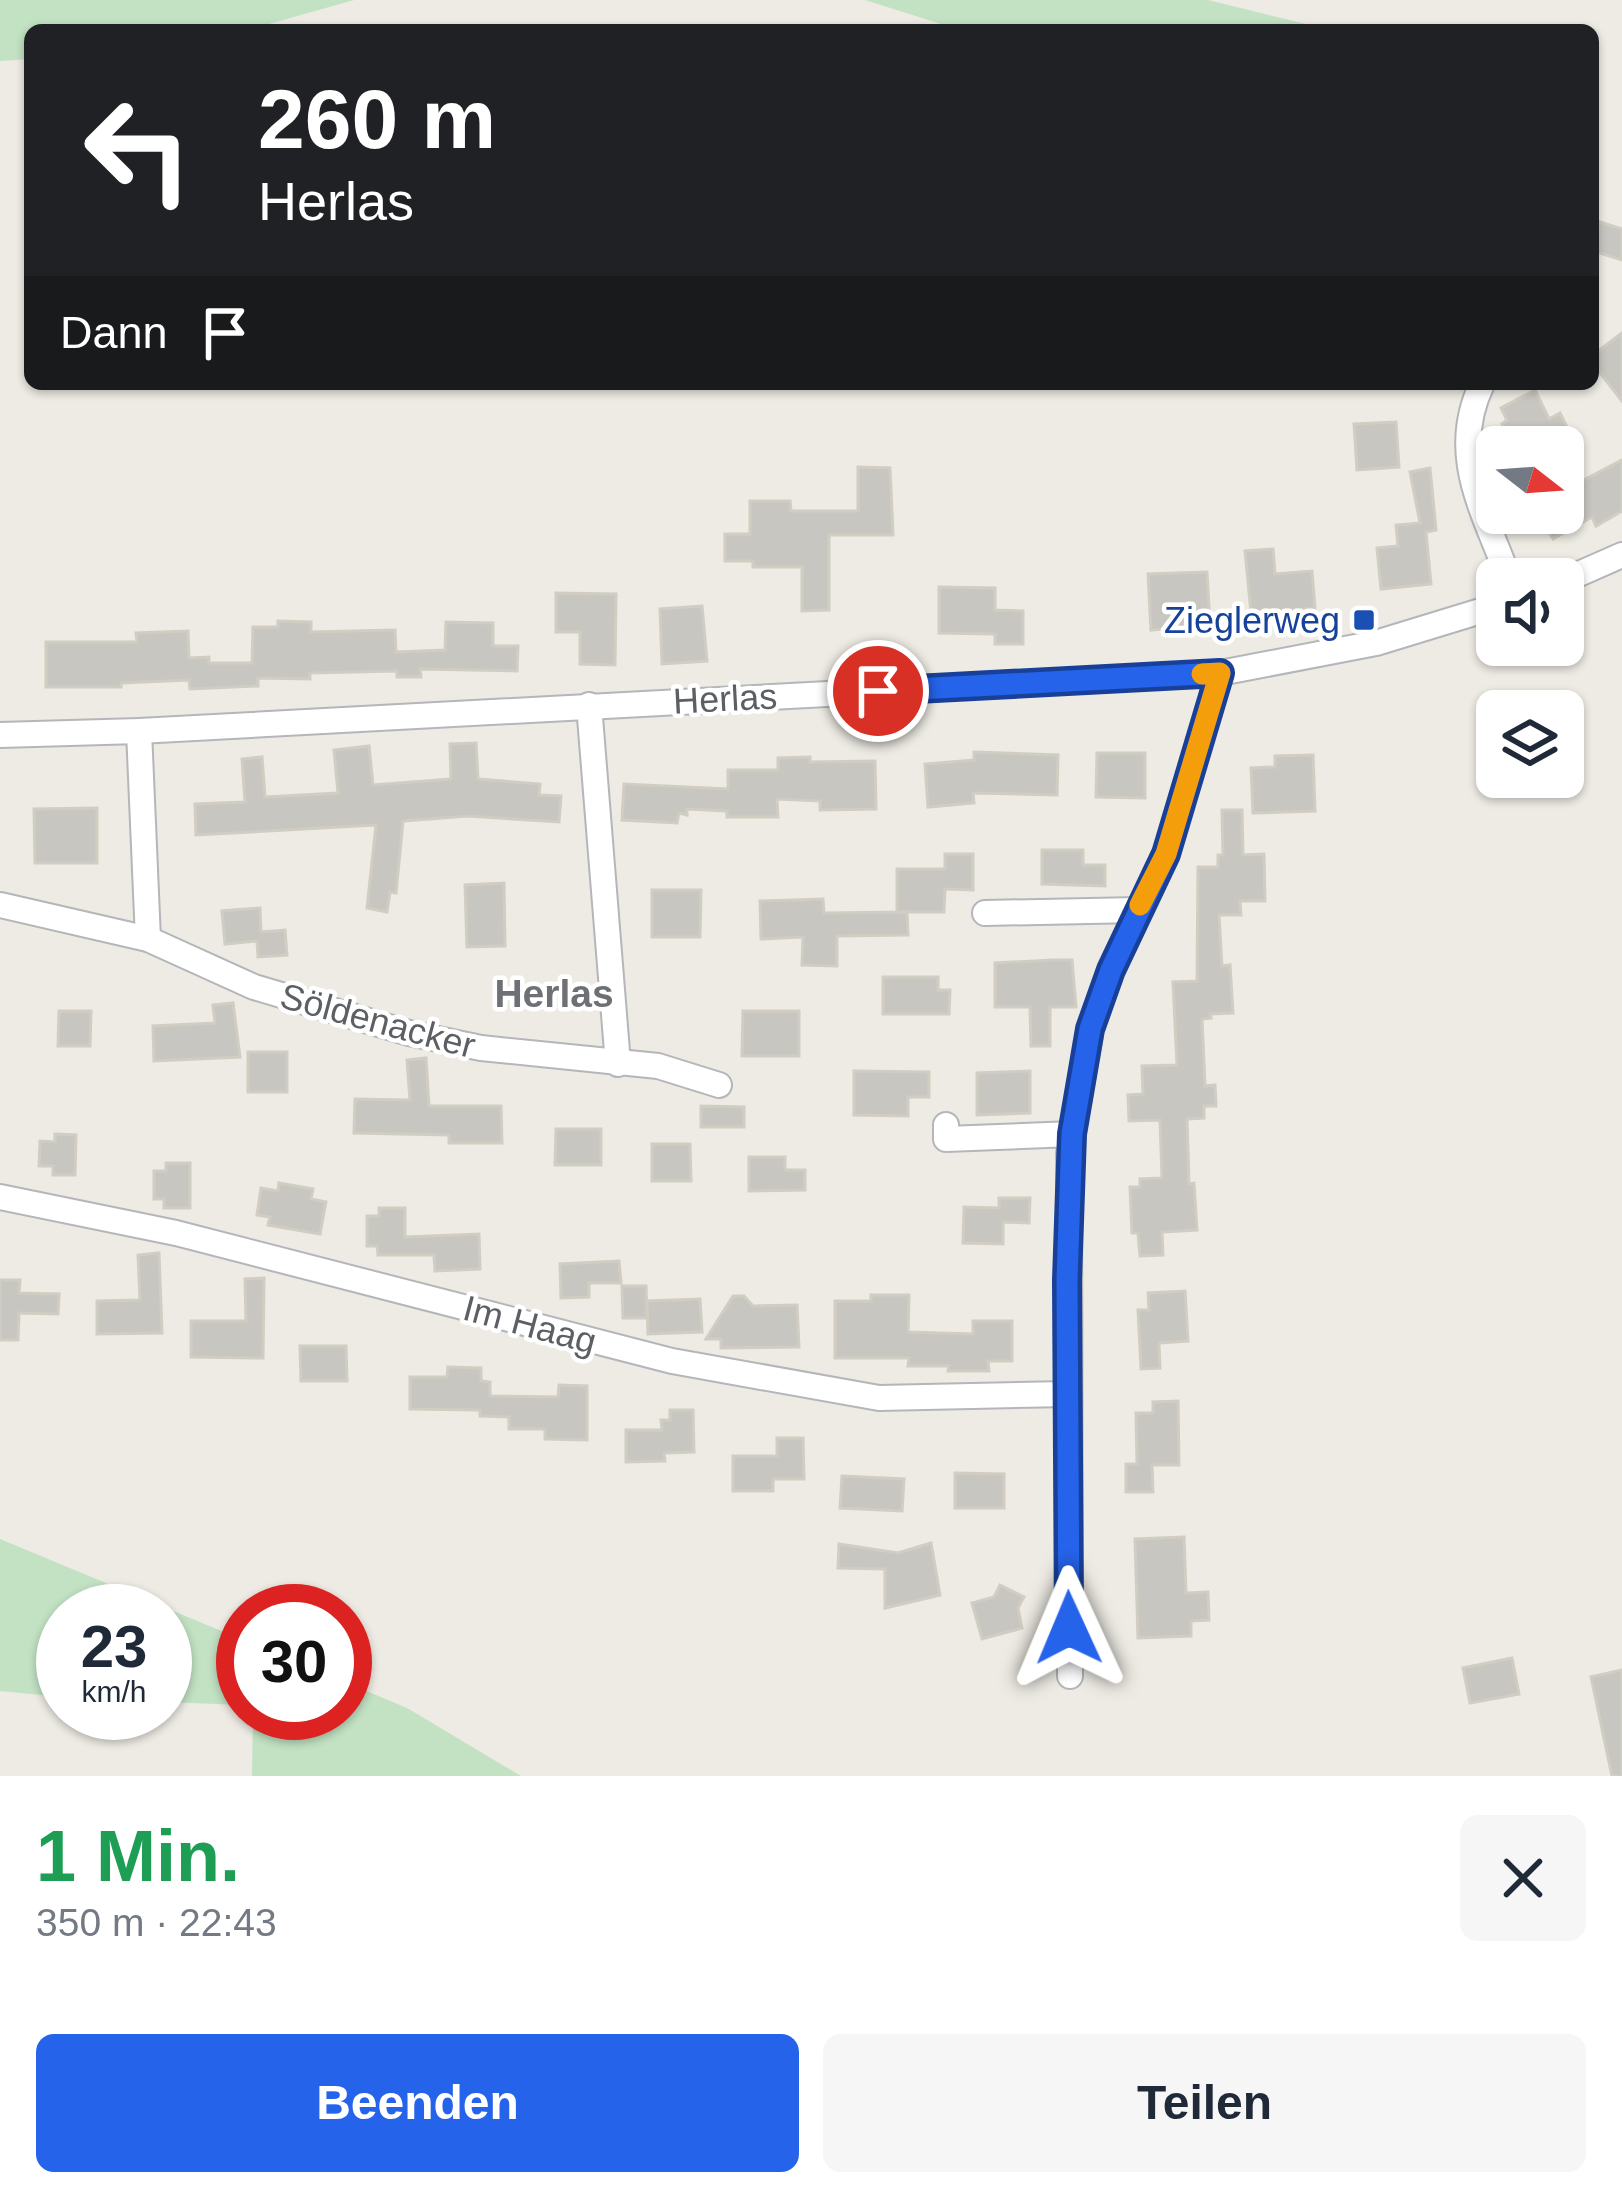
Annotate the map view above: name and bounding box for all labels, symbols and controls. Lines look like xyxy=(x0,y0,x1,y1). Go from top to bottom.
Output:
icon: left xyxy=(60,72,216,228)
text: 260 m xyxy=(258,72,496,166)
text: Herlas xyxy=(258,171,414,231)
icon: arrive xyxy=(192,300,258,366)
text: Dann xyxy=(60,307,168,358)
north arrow xyxy=(1476,426,1584,534)
map controls xyxy=(1476,426,1584,798)
button: sound xyxy=(1476,558,1584,666)
place label: Zieglerweg xyxy=(1164,600,1340,641)
marker: Zieglerweg xyxy=(1351,607,1377,633)
pin xyxy=(827,640,929,742)
icon: arrive xyxy=(845,658,911,724)
street label: Herlas xyxy=(672,675,778,722)
button: layers xyxy=(1476,690,1584,798)
district label: Herlas xyxy=(494,972,614,1015)
street label: Söldenacker xyxy=(276,975,480,1066)
street label: Im Haag xyxy=(459,1287,601,1362)
position arrow xyxy=(1006,1565,1132,1691)
speed limit sign: 30 xyxy=(216,1584,372,1740)
text: 23 xyxy=(81,1613,147,1680)
text: km/h xyxy=(81,1675,147,1708)
button: close xyxy=(1460,1815,1586,1941)
text: 1 Min. xyxy=(36,1816,240,1896)
text: 350 m · 22:43 xyxy=(36,1901,277,1944)
button: Beenden xyxy=(36,2034,799,2172)
button: Teilen xyxy=(823,2034,1586,2172)

